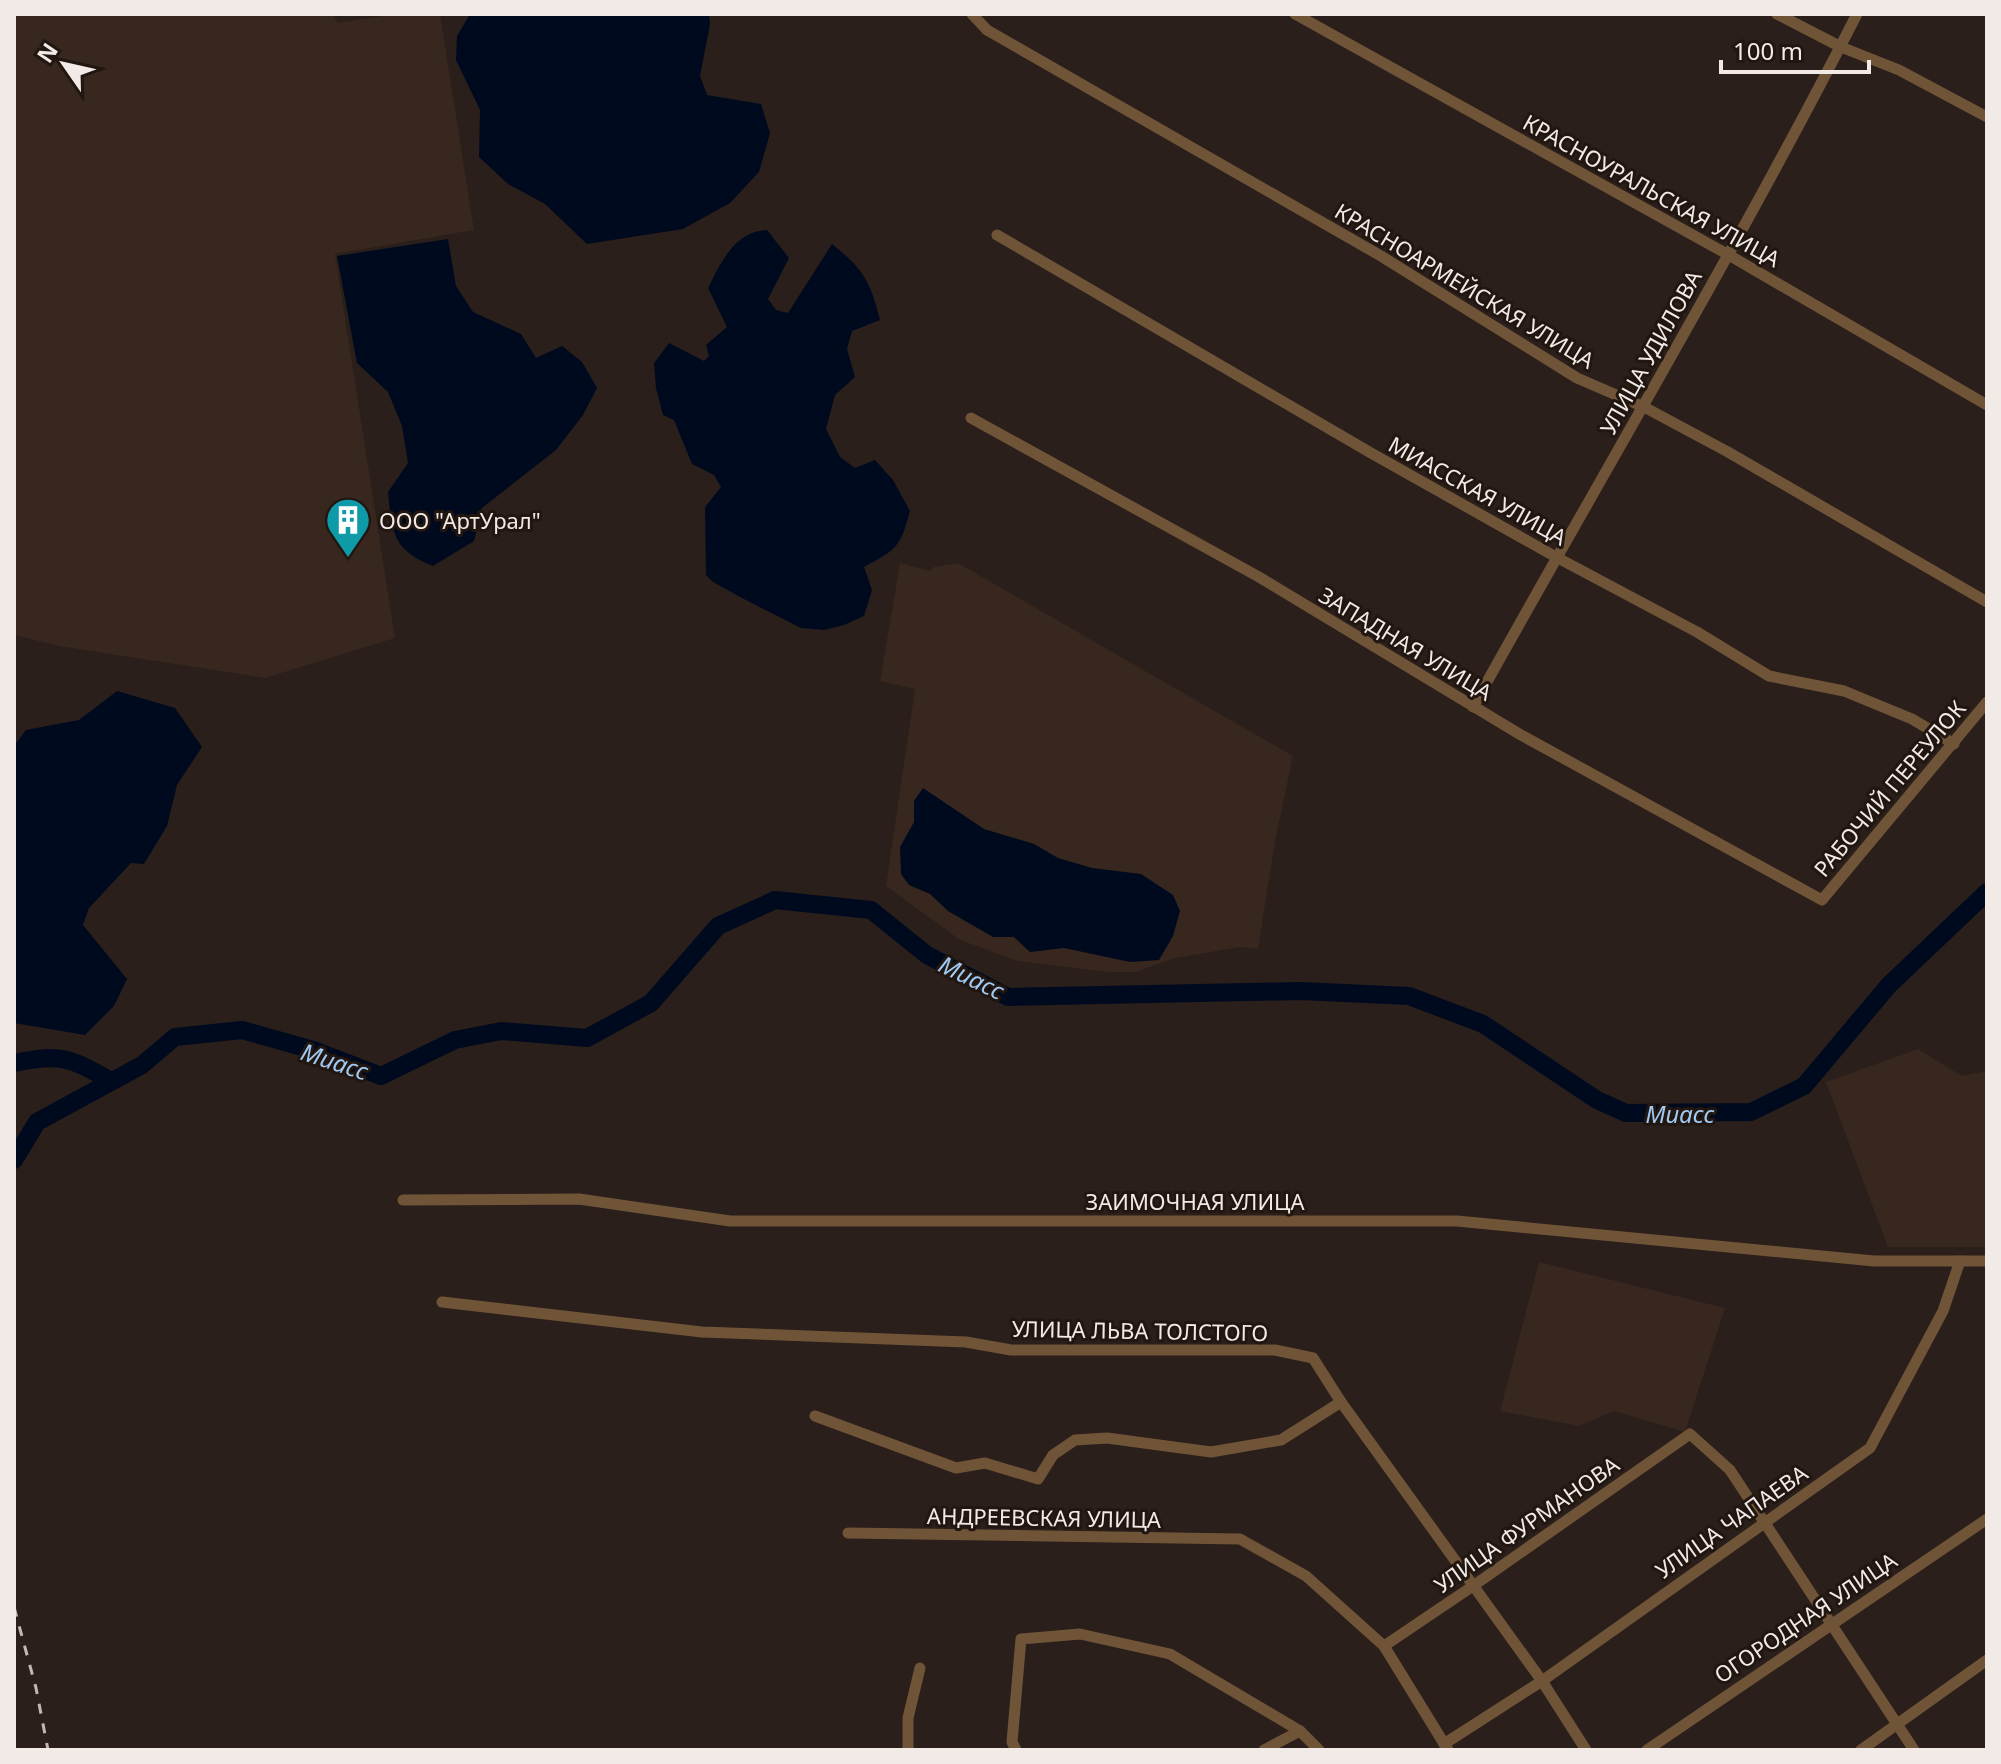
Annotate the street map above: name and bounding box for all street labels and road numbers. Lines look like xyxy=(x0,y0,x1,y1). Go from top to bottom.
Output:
street label: КРАСНОУРАЛЬСКАЯ УЛИЦА xyxy=(1518,107,1787,274)
street label: КРАСНОАРМЕЙСКАЯ УЛИЦА xyxy=(1330,195,1601,375)
street label: УЛИЦА УДИЛОВА xyxy=(1592,263,1708,440)
street label: МИАССКАЯ УЛИЦА xyxy=(1384,429,1573,552)
street label: ЗАПАДНАЯ УЛИЦА xyxy=(1314,579,1499,707)
street label: РАБОЧИЙ ПЕРЕУЛОК xyxy=(1806,693,1972,883)
street label: ЗАИМОЧНАЯ УЛИЦА xyxy=(1086,1186,1305,1216)
street label: УЛИЦА ЛЬВА ТОЛСТОГО xyxy=(1012,1313,1268,1347)
street label: УЛИЦА ФУРМАНОВА xyxy=(1428,1448,1625,1599)
street label: УЛИЦА ЧАПАЕВА xyxy=(1649,1457,1814,1585)
street label: АНДРЕЕВСКАЯ УЛИЦА xyxy=(927,1500,1162,1534)
street label: ОГОРОДНАЯ УЛИЦА xyxy=(1708,1544,1903,1689)

